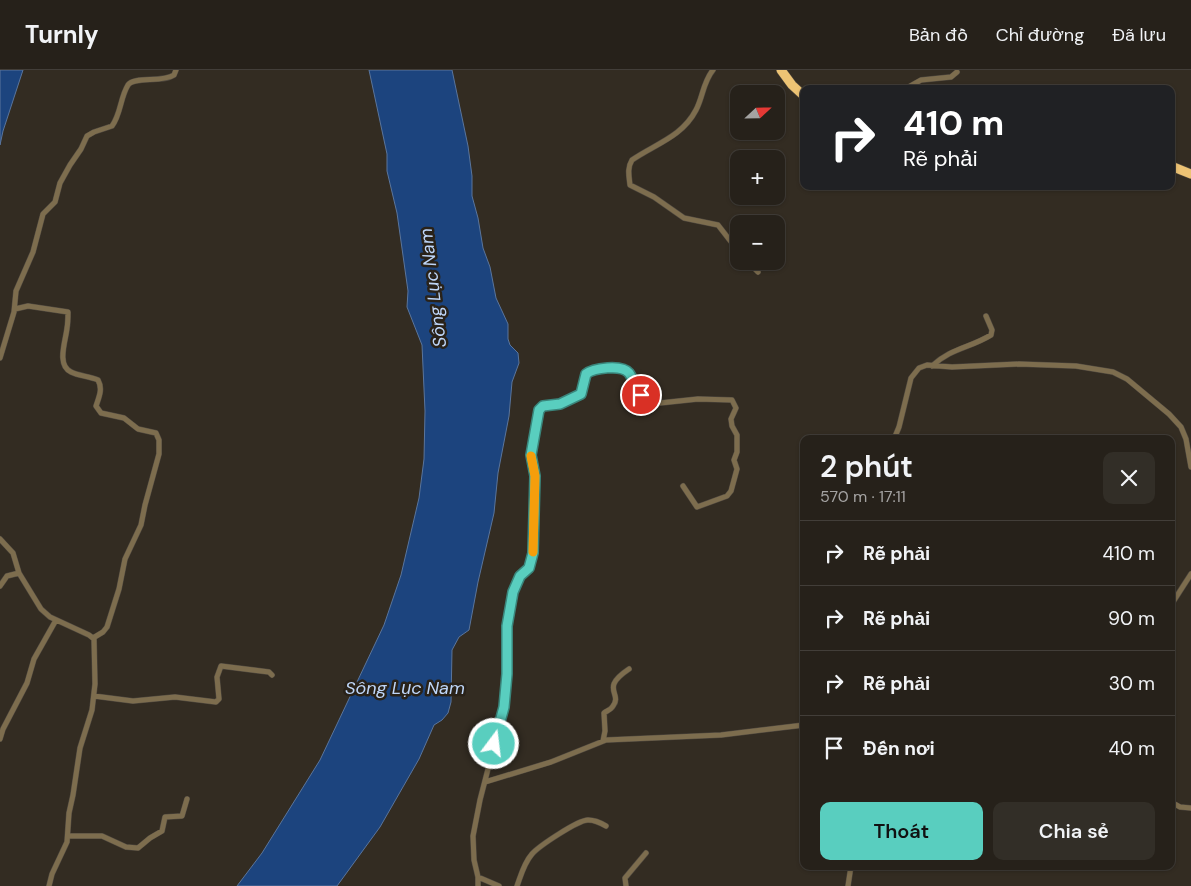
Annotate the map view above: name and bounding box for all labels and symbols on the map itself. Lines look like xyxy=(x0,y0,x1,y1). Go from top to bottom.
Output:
north arrow xyxy=(730,85,785,140)
water label: Sông Lục Nam xyxy=(414,227,452,349)
pin xyxy=(620,374,662,416)
water label: Sông Lục Nam xyxy=(345,676,465,700)
position arrow xyxy=(467,717,519,769)

